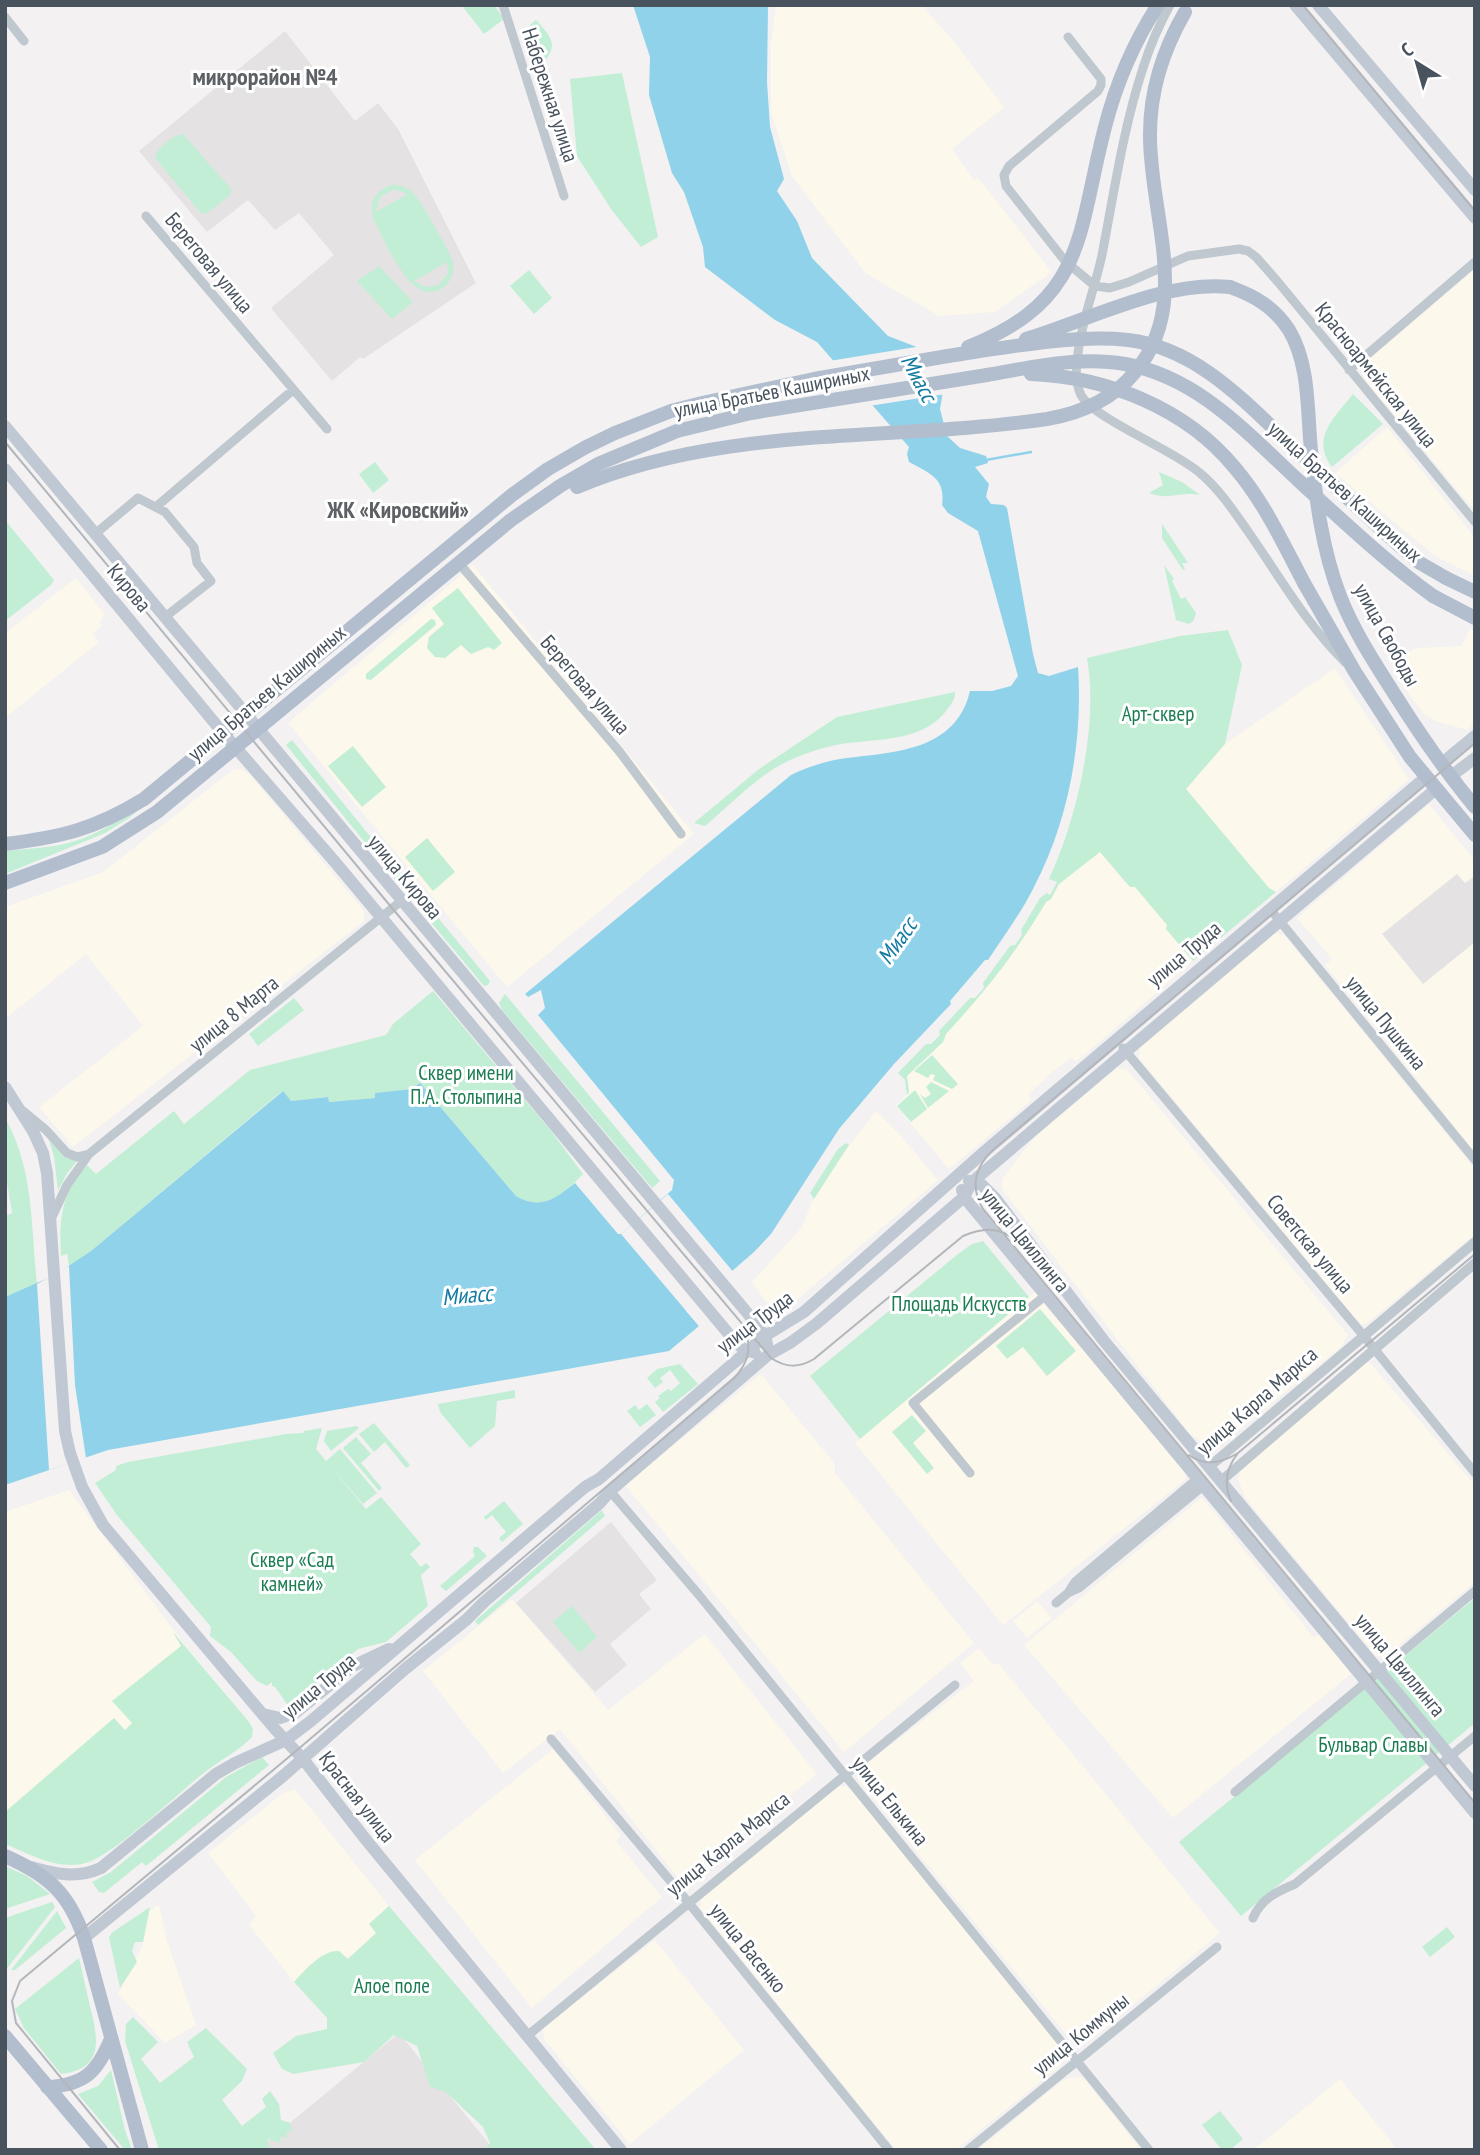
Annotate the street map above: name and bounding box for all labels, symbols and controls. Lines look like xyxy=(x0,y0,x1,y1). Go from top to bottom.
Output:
street label: Набережная улица xyxy=(516,24,585,165)
north arrow xyxy=(1382,28,1452,98)
text: С xyxy=(1396,37,1418,62)
district label: микрорайон №4 xyxy=(192,61,338,92)
street label: Береговая улица xyxy=(159,207,259,319)
street label: Красноармейская улица xyxy=(1309,296,1443,453)
water label: Миасс xyxy=(895,349,945,409)
street label: улица Братьев Кашириных xyxy=(672,359,872,424)
street label: улица Братьев Кашириных xyxy=(1263,415,1428,568)
district label: ЖК «Кировский» xyxy=(326,495,469,524)
street label: Кирова xyxy=(101,558,157,617)
street label: улица Свободы xyxy=(1348,579,1427,691)
street label: улица Братьев Кашириных xyxy=(182,618,352,767)
street label: Береговая улица xyxy=(535,629,636,740)
park label: Арт-сквер xyxy=(1122,700,1194,727)
street label: улица Кирова xyxy=(362,829,449,924)
water label: Миасс xyxy=(870,910,924,969)
street label: улица Труда xyxy=(1141,915,1226,992)
street label: улица 8 Марта xyxy=(184,969,284,1058)
street label: улица Пушкина xyxy=(1340,970,1433,1075)
park label: Сквер имени П.А. Столыпина xyxy=(410,1059,522,1110)
street label: улица Цвиллинга xyxy=(975,1182,1076,1297)
street label: Советская улица xyxy=(1261,1189,1360,1299)
water label: Миасс xyxy=(441,1278,496,1311)
street label: улица Труда xyxy=(711,1284,798,1359)
park label: Площадь Искусств xyxy=(891,1290,1027,1317)
street label: улица Карла Маркса xyxy=(1191,1341,1323,1461)
park label: Сквер «Сад камней» xyxy=(250,1546,334,1597)
street label: улица Цвиллинга xyxy=(1349,1607,1451,1722)
street label: улица Труда xyxy=(276,1647,361,1724)
park label: Бульвар Славы xyxy=(1318,1731,1428,1758)
street label: Красная улица xyxy=(313,1746,401,1848)
street label: улица Елькина xyxy=(846,1750,935,1851)
street label: улица Карла Маркса xyxy=(660,1785,795,1902)
street label: улица Васенко xyxy=(704,1897,793,1998)
park label: Алое поле xyxy=(354,1972,430,1999)
street label: улица Коммуны xyxy=(1027,1987,1134,2081)

